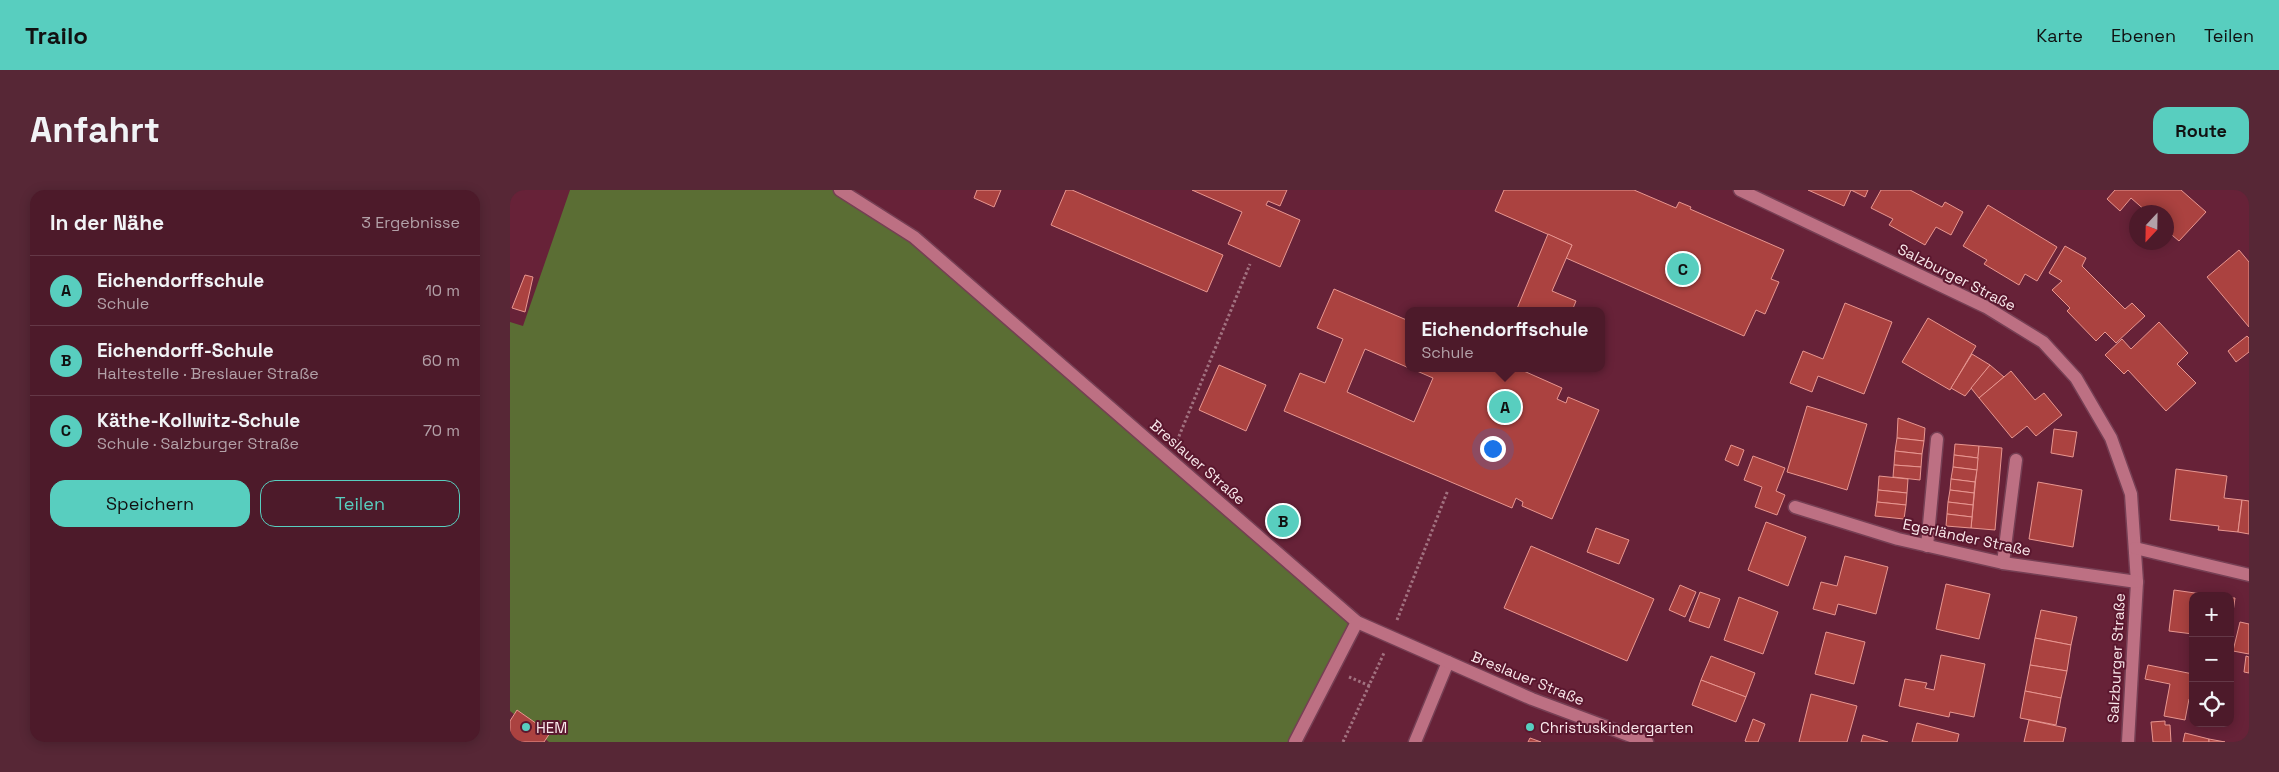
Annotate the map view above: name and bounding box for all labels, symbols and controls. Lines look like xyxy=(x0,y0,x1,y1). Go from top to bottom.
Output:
text: Trailo xyxy=(25,20,88,51)
text: Karte xyxy=(2036,24,2083,47)
text: Ebenen xyxy=(2111,24,2176,47)
text: Teilen xyxy=(2204,24,2254,47)
button: Route xyxy=(2153,107,2249,154)
text: Anfahrt xyxy=(30,108,160,152)
north arrow xyxy=(2129,205,2174,250)
text: In der Nähe xyxy=(50,209,164,236)
text: 3 Ergebnisse xyxy=(361,212,460,233)
street label: Salzburger Straße xyxy=(1895,239,2019,315)
pin: C xyxy=(1667,250,1699,288)
text: Eichendorffschule xyxy=(97,268,264,293)
text: A xyxy=(61,280,71,301)
text: 10 m xyxy=(425,280,460,301)
text: Schule xyxy=(97,293,149,314)
popup xyxy=(1405,307,1605,372)
text: Eichendorffschule xyxy=(1421,317,1589,342)
text: Eichendorff-Schule xyxy=(97,338,274,363)
text: Schule xyxy=(1421,342,1474,363)
text: B xyxy=(61,350,71,371)
text: 60 m xyxy=(422,350,460,371)
text: Haltestelle · Breslauer Straße xyxy=(97,363,319,384)
pin: A xyxy=(1489,388,1521,426)
text: Käthe-Kollwitz-Schule xyxy=(97,408,300,433)
street label: Breslauer Straße xyxy=(1146,415,1250,509)
text: C xyxy=(61,420,71,441)
text: 70 m xyxy=(423,420,460,441)
text: Schule · Salzburger Straße xyxy=(97,433,299,454)
your location xyxy=(1480,436,1506,462)
button: Speichern xyxy=(50,480,250,527)
button: Teilen xyxy=(260,480,460,527)
pin: B xyxy=(1267,502,1299,540)
street label: Egerländer Straße xyxy=(1901,514,2033,560)
street label: Salzburger Straße xyxy=(2103,592,2129,723)
map controls xyxy=(2189,592,2234,727)
button: + xyxy=(2189,592,2234,637)
button: − xyxy=(2189,637,2234,682)
street label: Breslauer Straße xyxy=(1469,647,1587,709)
button: locate xyxy=(2189,682,2234,727)
place label: HEM xyxy=(536,718,567,737)
place label: Christuskindergarten xyxy=(1540,718,1693,737)
marker: HEM xyxy=(520,721,532,733)
marker: Christuskindergarten xyxy=(1524,721,1536,733)

